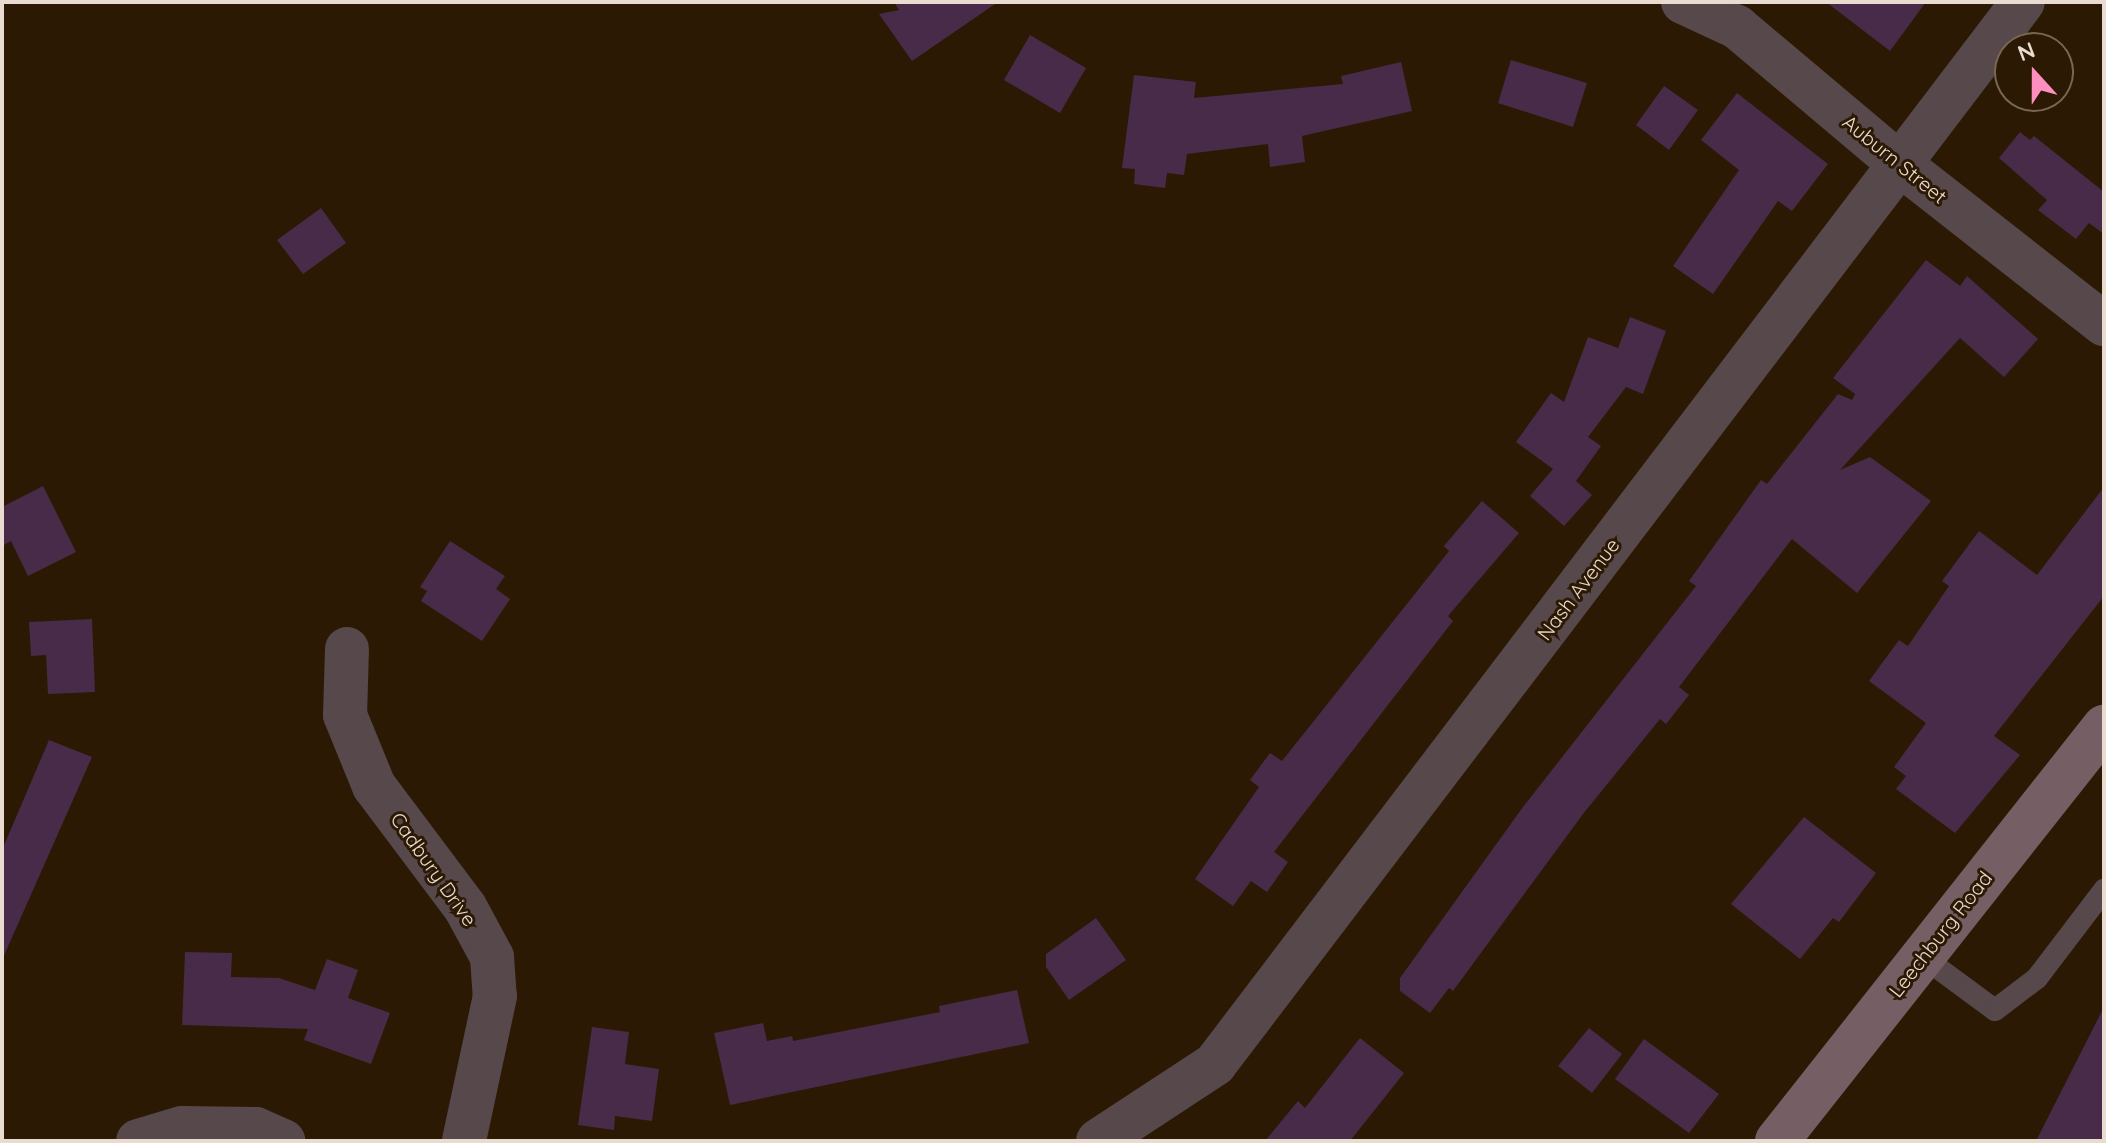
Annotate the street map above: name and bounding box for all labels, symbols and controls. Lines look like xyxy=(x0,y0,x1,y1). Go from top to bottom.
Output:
north arrow xyxy=(1994,32,2074,112)
text: N xyxy=(2014,35,2039,67)
street label: Auburn Street xyxy=(1838,110,1952,208)
street label: Nash Avenue xyxy=(1532,533,1624,645)
street label: Cadbury Drive xyxy=(386,807,482,931)
street label: Leechburg Road xyxy=(1883,866,1997,1002)

